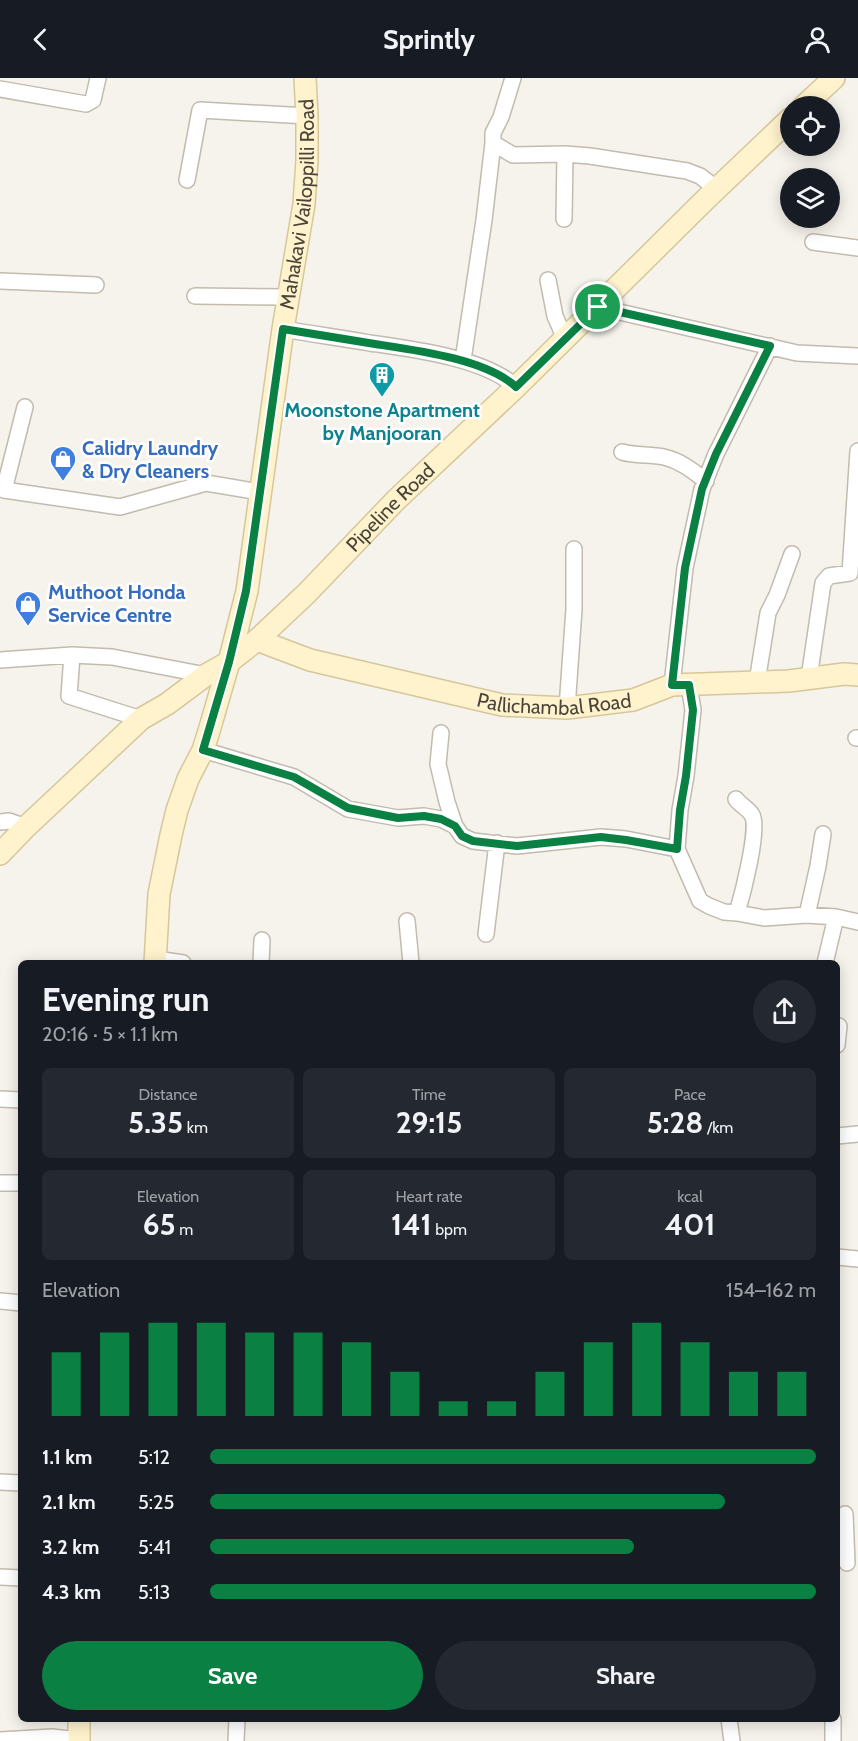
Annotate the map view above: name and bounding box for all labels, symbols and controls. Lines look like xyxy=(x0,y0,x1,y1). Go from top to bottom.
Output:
icon: back xyxy=(24,23,57,56)
text: Sprintly xyxy=(383,23,475,56)
icon: person xyxy=(801,23,834,56)
map controls xyxy=(780,96,840,228)
button: locate xyxy=(780,96,840,156)
street label: Mahakavi Vailoppilli Road xyxy=(274,98,319,311)
button: layers xyxy=(780,168,840,228)
pin xyxy=(572,281,623,332)
icon: arrive xyxy=(581,290,614,323)
building icon: Moonstone Apartment by Manjooran xyxy=(367,360,397,398)
place label: Moonstone Apartment by Manjooran xyxy=(284,398,480,445)
place label: Calidry Laundry & Dry Cleaners xyxy=(82,436,218,483)
shop icon: Calidry Laundry & Dry Cleaners xyxy=(48,444,78,482)
street label: Pipeline Road xyxy=(341,458,439,557)
place label: Muthoot Honda Service Centre xyxy=(48,580,186,627)
shop icon: Muthoot Honda Service Centre xyxy=(13,589,43,627)
street label: Pallichambal Road xyxy=(475,688,633,720)
text: Evening run xyxy=(42,979,209,1019)
button: share xyxy=(753,980,816,1043)
text: 20:16 · 5 × 1.1 km xyxy=(42,1022,178,1046)
text: Distance xyxy=(139,1085,197,1104)
text: Time xyxy=(412,1085,446,1104)
text: Pace xyxy=(674,1085,706,1104)
text: 5.35 xyxy=(128,1104,183,1141)
text: 29:15 xyxy=(396,1104,462,1141)
text: 5:28 xyxy=(647,1104,703,1141)
text: km xyxy=(183,1118,208,1137)
text: /km xyxy=(703,1118,733,1137)
text: Elevation xyxy=(137,1187,199,1206)
text: Heart rate xyxy=(396,1187,462,1206)
text: kcal xyxy=(677,1187,703,1206)
text: 65 xyxy=(143,1206,176,1243)
text: 141 xyxy=(391,1206,432,1243)
text: 401 xyxy=(665,1206,715,1243)
text: m xyxy=(176,1220,193,1239)
text: bpm xyxy=(432,1220,467,1239)
text: Elevation xyxy=(42,1278,120,1302)
text: 154–162 m xyxy=(726,1278,816,1302)
text: 1.1 km xyxy=(42,1445,92,1469)
text: 5:12 xyxy=(138,1445,170,1469)
text: 2.1 km xyxy=(42,1490,96,1514)
text: 5:25 xyxy=(138,1490,174,1514)
text: 3.2 km xyxy=(42,1535,99,1559)
text: 5:41 xyxy=(138,1535,171,1559)
text: 4.3 km xyxy=(42,1580,101,1604)
text: 5:13 xyxy=(138,1580,170,1604)
button: Save xyxy=(42,1641,423,1710)
button: Share xyxy=(435,1641,816,1710)

